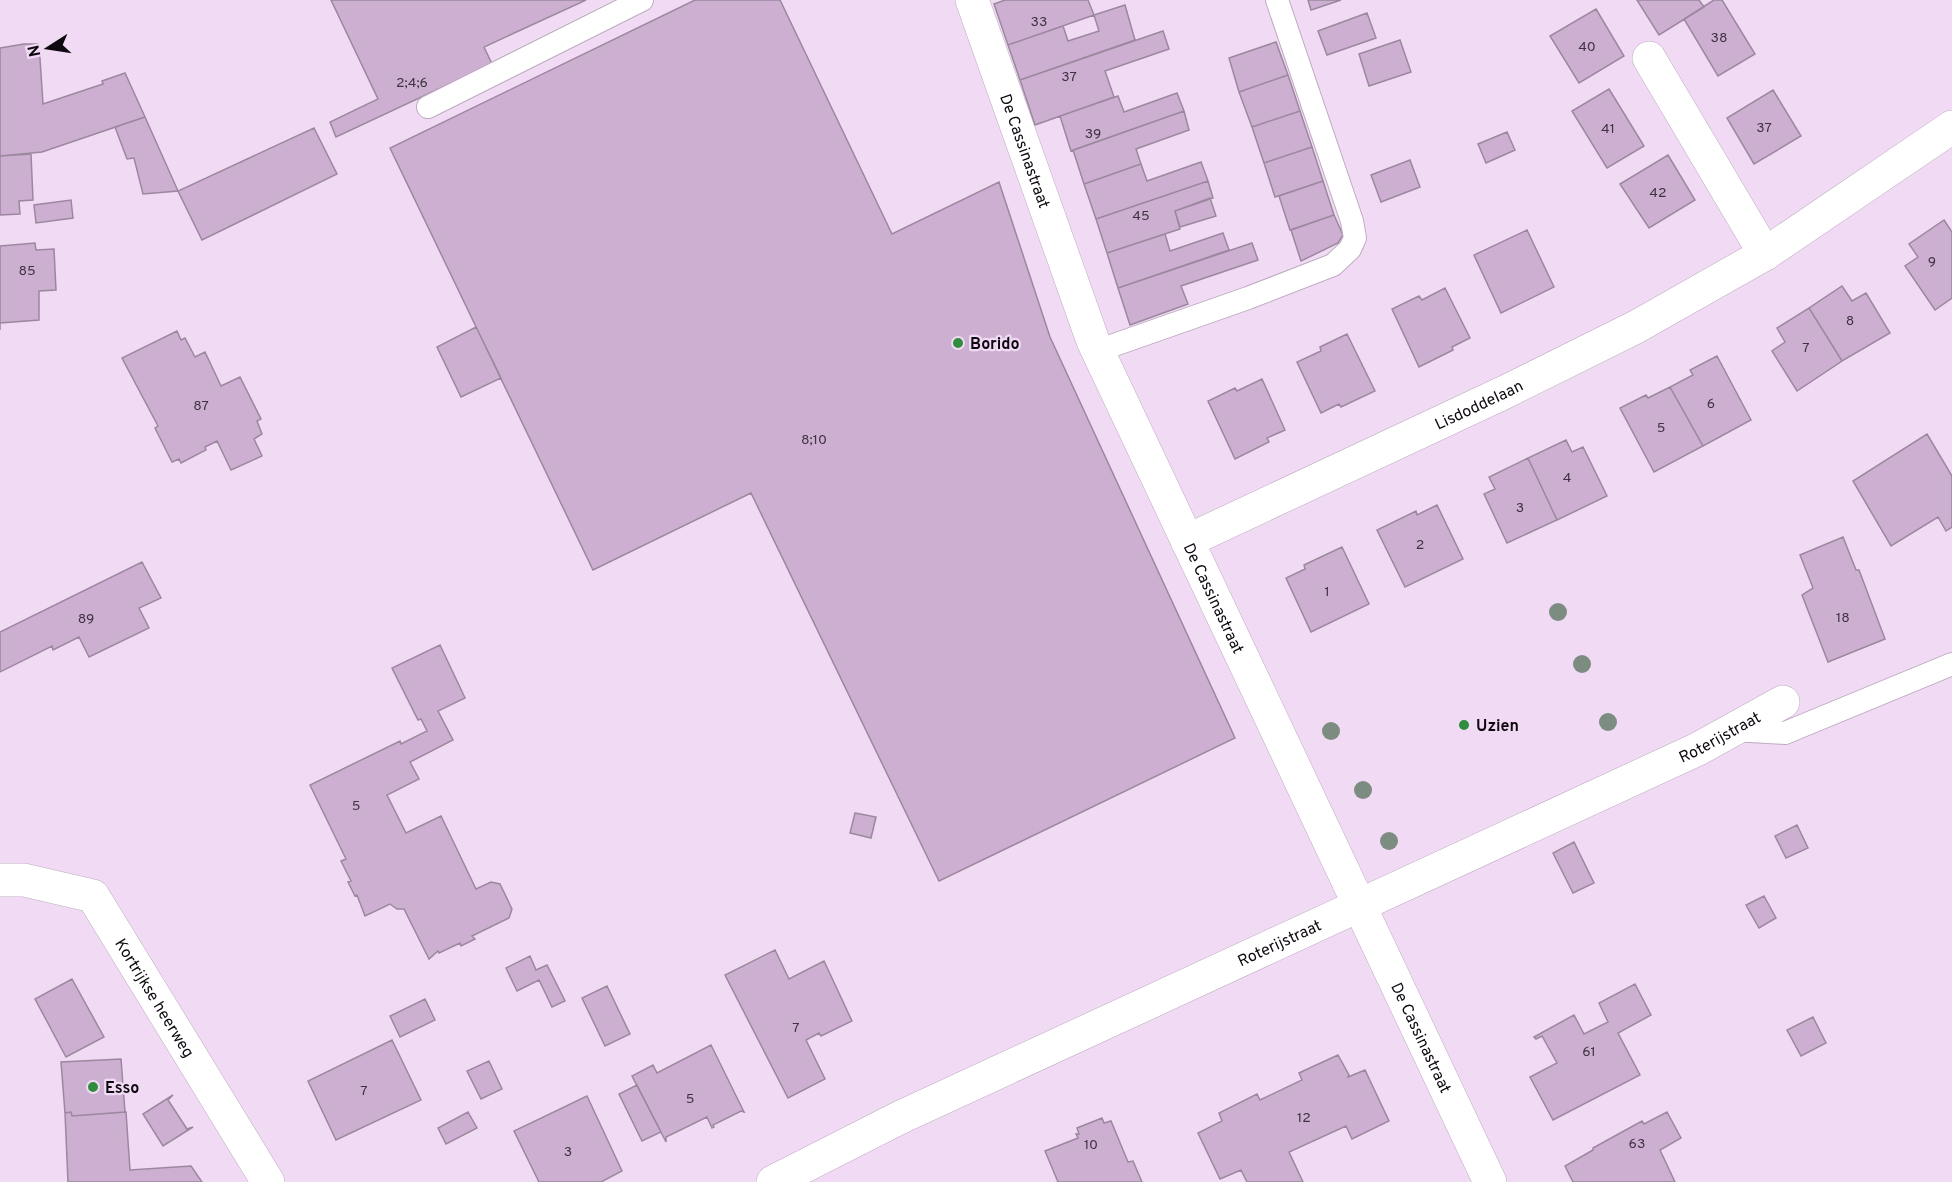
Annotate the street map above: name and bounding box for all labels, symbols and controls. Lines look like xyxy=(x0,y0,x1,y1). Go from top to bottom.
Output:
house number: 33 xyxy=(1031,14,1047,31)
north arrow xyxy=(18,18,78,78)
house number: 38 xyxy=(1711,30,1727,47)
house number: 40 xyxy=(1578,39,1596,56)
text: N xyxy=(24,43,46,58)
house number: 37 xyxy=(1061,69,1077,86)
house number: 2;4;6 xyxy=(396,75,428,92)
street label: De Cassinastraat xyxy=(994,92,1053,211)
house number: 37 xyxy=(1756,120,1772,137)
house number: 41 xyxy=(1601,121,1615,138)
house number: 39 xyxy=(1085,126,1101,143)
house number: 42 xyxy=(1649,185,1667,202)
house number: 45 xyxy=(1132,208,1150,225)
house number: 9 xyxy=(1928,254,1936,271)
house number: 85 xyxy=(18,263,36,280)
house number: 8 xyxy=(1846,313,1854,330)
place label: Borido xyxy=(970,335,1019,355)
marker: Borido xyxy=(951,336,965,350)
house number: 7 xyxy=(1802,340,1810,357)
street label: Lisdoddelaan xyxy=(1432,377,1527,436)
house number: 6 xyxy=(1707,396,1715,413)
house number: 87 xyxy=(193,398,209,415)
house number: 5 xyxy=(1657,420,1665,437)
house number: 8;10 xyxy=(801,432,827,449)
house number: 4 xyxy=(1563,470,1571,487)
house number: 3 xyxy=(1516,500,1524,517)
house number: 2 xyxy=(1416,537,1424,554)
street label: De Cassinastraat xyxy=(1178,540,1247,657)
house number: 1 xyxy=(1324,584,1330,601)
house number: 18 xyxy=(1836,610,1850,627)
house number: 89 xyxy=(78,611,94,628)
street label: Roterijstraat xyxy=(1676,708,1765,768)
place label: Uzien xyxy=(1476,717,1519,737)
marker: Uzien xyxy=(1457,718,1471,732)
house number: 5 xyxy=(352,798,360,815)
street label: Roterijstraat xyxy=(1235,916,1325,972)
street label: Kortrijkse heerweg xyxy=(109,935,198,1062)
street label: De Cassinastraat xyxy=(1385,980,1455,1097)
house number: 7 xyxy=(792,1020,800,1037)
house number: 61 xyxy=(1582,1044,1596,1061)
place label: Esso xyxy=(105,1079,139,1099)
marker: Esso xyxy=(86,1080,100,1094)
house number: 7 xyxy=(360,1083,368,1100)
house number: 5 xyxy=(686,1091,694,1108)
house number: 12 xyxy=(1297,1110,1311,1127)
house number: 63 xyxy=(1629,1136,1645,1153)
house number: 10 xyxy=(1084,1137,1098,1154)
house number: 3 xyxy=(564,1144,572,1161)

